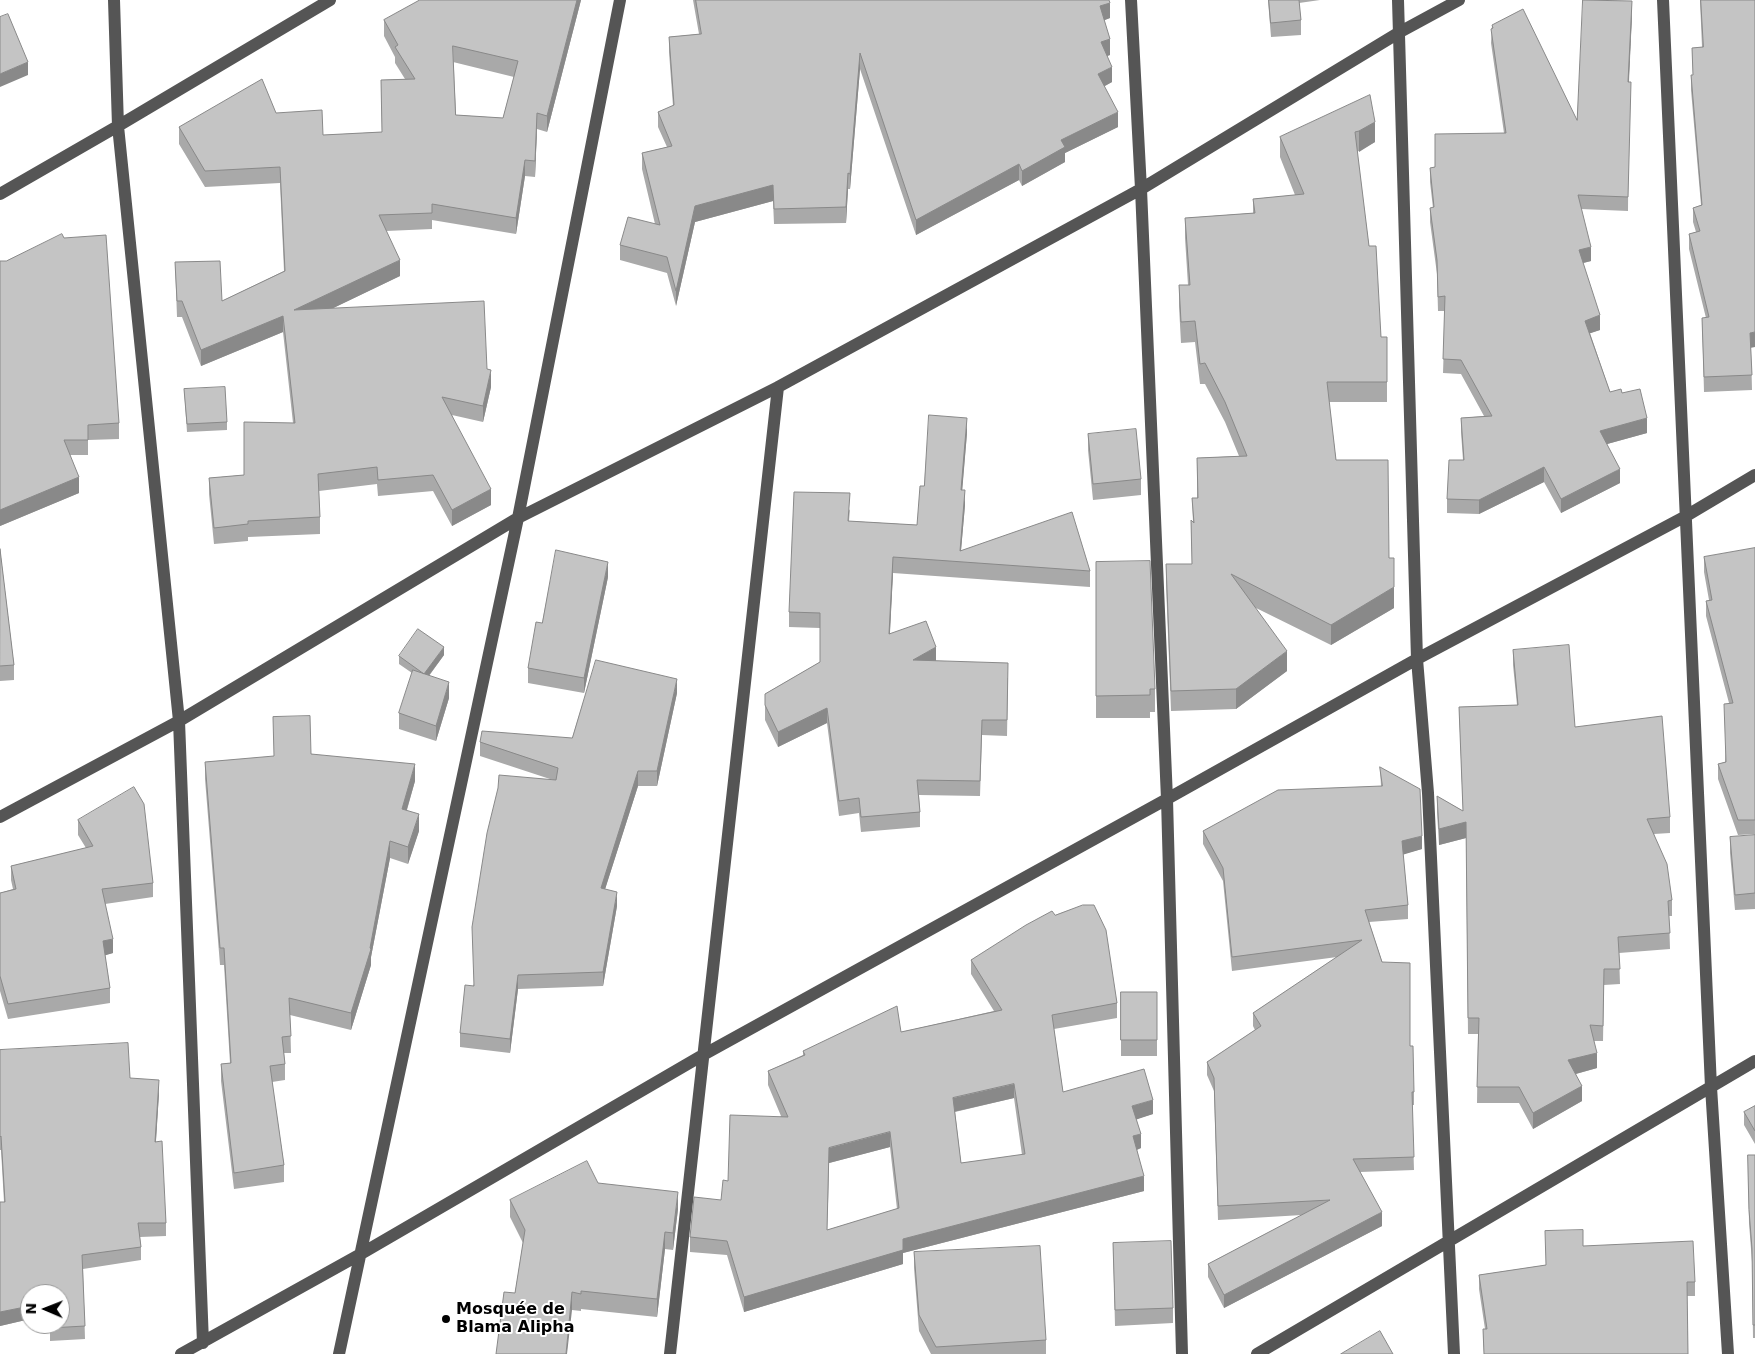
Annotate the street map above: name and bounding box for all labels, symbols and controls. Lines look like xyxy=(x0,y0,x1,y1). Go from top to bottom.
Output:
north arrow xyxy=(20,1284,70,1334)
place label: Mosquée de Blama Alipha xyxy=(456,1300,575,1338)
text: N xyxy=(23,1303,39,1315)
marker: Mosquée de Blama Alipha xyxy=(440,1313,452,1325)

